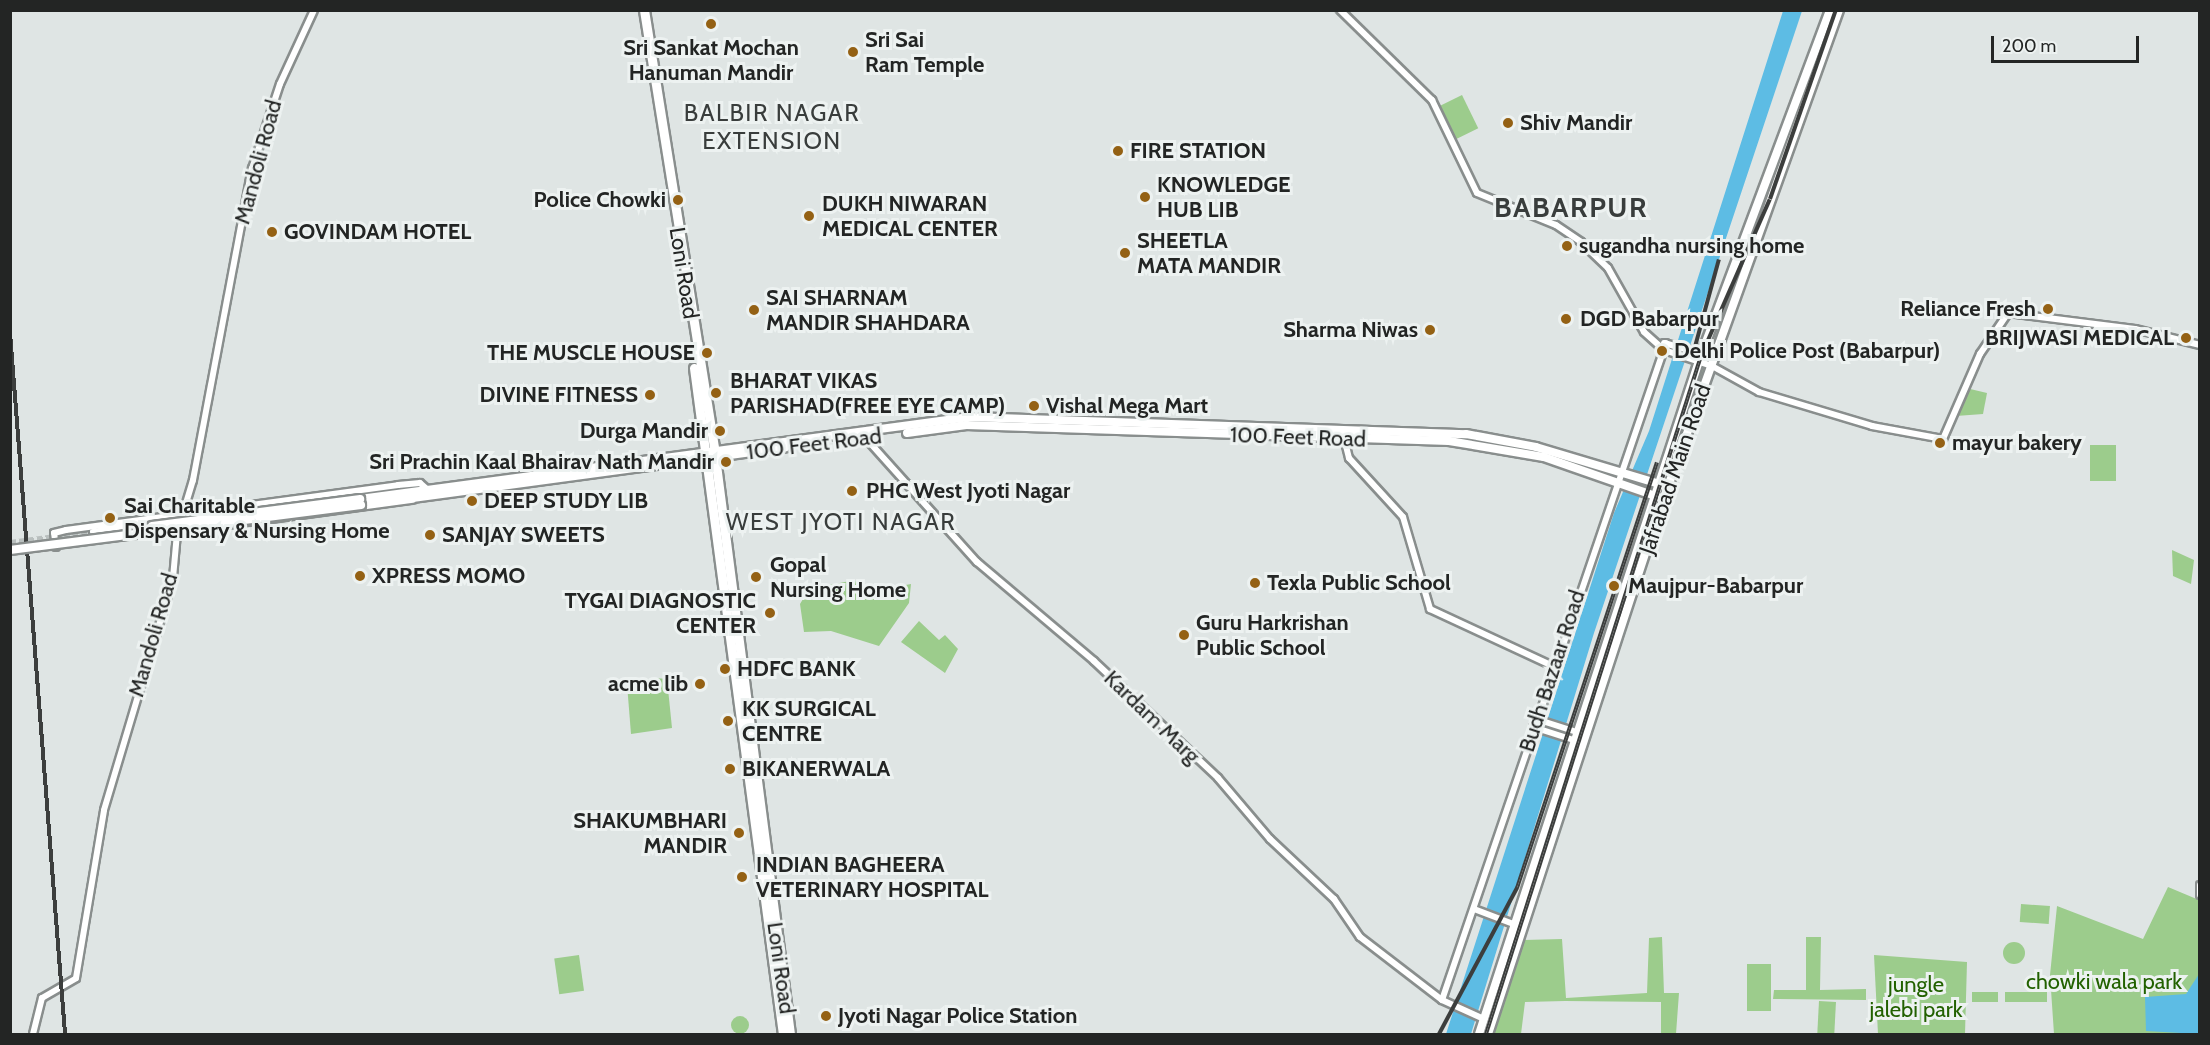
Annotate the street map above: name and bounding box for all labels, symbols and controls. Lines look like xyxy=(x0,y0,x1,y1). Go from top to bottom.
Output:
marker: Sri Sankat Mochan Hanuman Mandir xyxy=(704,17,718,31)
scale bar xyxy=(1994,24,2142,62)
place label: Sri Sai Ram Temple xyxy=(865,26,984,78)
place label: Sri Sankat Mochan Hanuman Mandir xyxy=(623,34,799,86)
text: 200 m xyxy=(2002,35,2056,57)
marker: Sri Sai Ram Temple xyxy=(846,45,860,59)
street label: Mandoli Road xyxy=(229,97,287,227)
district label: BALBIR NAGAR EXTENSION xyxy=(684,99,860,155)
place label: Shiv Mandir xyxy=(1520,110,1632,136)
marker: Shiv Mandir xyxy=(1501,116,1515,130)
place label: FIRE STATION xyxy=(1130,138,1266,164)
marker: FIRE STATION xyxy=(1111,144,1125,158)
place label: KNOWLEDGE HUB LIB xyxy=(1157,171,1291,222)
place label: Police Chowki xyxy=(533,187,666,213)
place label: DUKH NIWARAN MEDICAL CENTER xyxy=(822,190,998,242)
marker: KNOWLEDGE HUB LIB xyxy=(1138,190,1152,204)
district label: BABARPUR xyxy=(1494,190,1648,224)
marker: Police Chowki xyxy=(671,193,685,207)
marker: DUKH NIWARAN MEDICAL CENTER xyxy=(800,207,818,225)
place label: GOVINDAM HOTEL xyxy=(284,219,471,245)
marker: GOVINDAM HOTEL xyxy=(265,225,279,239)
street label: Loni Road xyxy=(664,225,704,321)
place label: SHEETLA MATA MANDIR xyxy=(1137,227,1281,278)
place label: sugandha nursing home xyxy=(1579,233,1804,259)
marker: sugandha nursing home xyxy=(1560,239,1574,253)
marker: SHEETLA MATA MANDIR xyxy=(1118,246,1132,260)
place label: SAI SHARNAM MANDIR SHAHDARA xyxy=(766,284,970,336)
place label: Reliance Fresh xyxy=(1900,296,2036,322)
marker: Reliance Fresh xyxy=(2041,302,2055,316)
marker: SAI SHARNAM MANDIR SHAHDARA xyxy=(747,303,761,317)
place label: DGD Babarpur xyxy=(1580,306,1719,332)
marker: DGD Babarpur xyxy=(1557,310,1575,328)
place label: Sharma Niwas xyxy=(1283,317,1418,343)
marker: Sharma Niwas xyxy=(1423,323,1437,337)
place label: BRIJWASI MEDICAL xyxy=(1985,325,2174,351)
marker: BRIJWASI MEDICAL xyxy=(2179,331,2193,345)
place label: Delhi Police Post (Babarpur) xyxy=(1674,338,1940,364)
place label: THE MUSCLE HOUSE xyxy=(487,340,695,366)
marker: Delhi Police Post (Babarpur) xyxy=(1655,344,1669,358)
marker: THE MUSCLE HOUSE xyxy=(700,346,714,360)
place label: BHARAT VIKAS PARISHAD(FREE EYE CAMP) xyxy=(730,367,1005,418)
street label: Jafrabad Main Road xyxy=(1633,380,1717,558)
place label: DIVINE FITNESS xyxy=(480,382,638,408)
marker: BHARAT VIKAS PARISHAD(FREE EYE CAMP) xyxy=(707,384,725,402)
marker: DIVINE FITNESS xyxy=(643,388,657,402)
place label: Vishal Mega Mart xyxy=(1046,393,1208,419)
marker: Vishal Mega Mart xyxy=(1027,399,1041,413)
place label: Durga Mandir xyxy=(580,418,708,444)
street label: 100 Feet Road xyxy=(1230,421,1366,453)
street label: 100 Feet Road xyxy=(745,423,883,465)
marker: Durga Mandir xyxy=(713,424,727,438)
place label: mayur bakery xyxy=(1952,430,2082,456)
marker: mayur bakery xyxy=(1933,436,1947,450)
place label: Sri Prachin Kaal Bhairav Nath Mandir xyxy=(369,449,714,475)
marker: Sri Prachin Kaal Bhairav Nath Mandir xyxy=(719,455,733,469)
place label: PHC West Jyoti Nagar xyxy=(866,478,1070,504)
marker: PHC West Jyoti Nagar xyxy=(843,482,861,500)
place label: DEEP STUDY LIB xyxy=(484,488,648,514)
place label: Sai Charitable Dispensary & Nursing Home xyxy=(124,492,389,544)
marker: DEEP STUDY LIB xyxy=(465,494,479,508)
district label: WEST JYOTI NAGAR xyxy=(726,508,956,536)
marker: Sai Charitable Dispensary & Nursing Home xyxy=(101,509,119,527)
place label: SANJAY SWEETS xyxy=(442,522,605,548)
marker: SANJAY SWEETS xyxy=(423,528,437,542)
place label: Gopal Nursing Home xyxy=(770,551,906,602)
place label: XPRESS MOMO xyxy=(372,563,525,589)
marker: Gopal Nursing Home xyxy=(747,568,765,586)
marker: XPRESS MOMO xyxy=(353,569,367,583)
street label: Mandoli Road xyxy=(123,570,183,700)
place label: Texla Public School xyxy=(1267,570,1451,596)
place label: Maujpur-Babarpur xyxy=(1628,573,1803,599)
marker: Texla Public School xyxy=(1248,576,1262,590)
marker: Maujpur-Babarpur xyxy=(1605,577,1623,595)
place label: TYGAI DIAGNOSTIC CENTER xyxy=(565,587,756,638)
street label: Budh Bazaar Road xyxy=(1513,587,1591,755)
marker: TYGAI DIAGNOSTIC CENTER xyxy=(761,604,779,622)
place label: Guru Harkrishan Public School xyxy=(1196,609,1349,660)
marker: Guru Harkrishan Public School xyxy=(1177,628,1191,642)
place label: HDFC BANK xyxy=(737,656,856,682)
marker: HDFC BANK xyxy=(718,662,732,676)
street label: Kardam Marg xyxy=(1099,665,1205,769)
place label: acme lib xyxy=(608,671,688,697)
marker: acme lib xyxy=(693,677,707,691)
place label: KK SURGICAL CENTRE xyxy=(742,695,876,746)
marker: KK SURGICAL CENTRE xyxy=(719,712,737,730)
place label: BIKANERWALA xyxy=(742,756,890,782)
marker: BIKANERWALA xyxy=(723,762,737,776)
place label: SHAKUMBHARI MANDIR xyxy=(573,807,727,858)
marker: SHAKUMBHARI MANDIR xyxy=(732,826,746,840)
place label: INDIAN BAGHEERA VETERINARY HOSPITAL xyxy=(756,851,988,902)
marker: INDIAN BAGHEERA VETERINARY HOSPITAL xyxy=(733,868,751,886)
street label: Loni Road xyxy=(761,920,801,1016)
park label: chowki wala park xyxy=(2026,969,2182,995)
park label: jungle jalebi park xyxy=(1869,971,1963,1022)
place label: Jyoti Nagar Police Station xyxy=(838,1003,1077,1029)
marker: Jyoti Nagar Police Station xyxy=(819,1009,833,1023)

